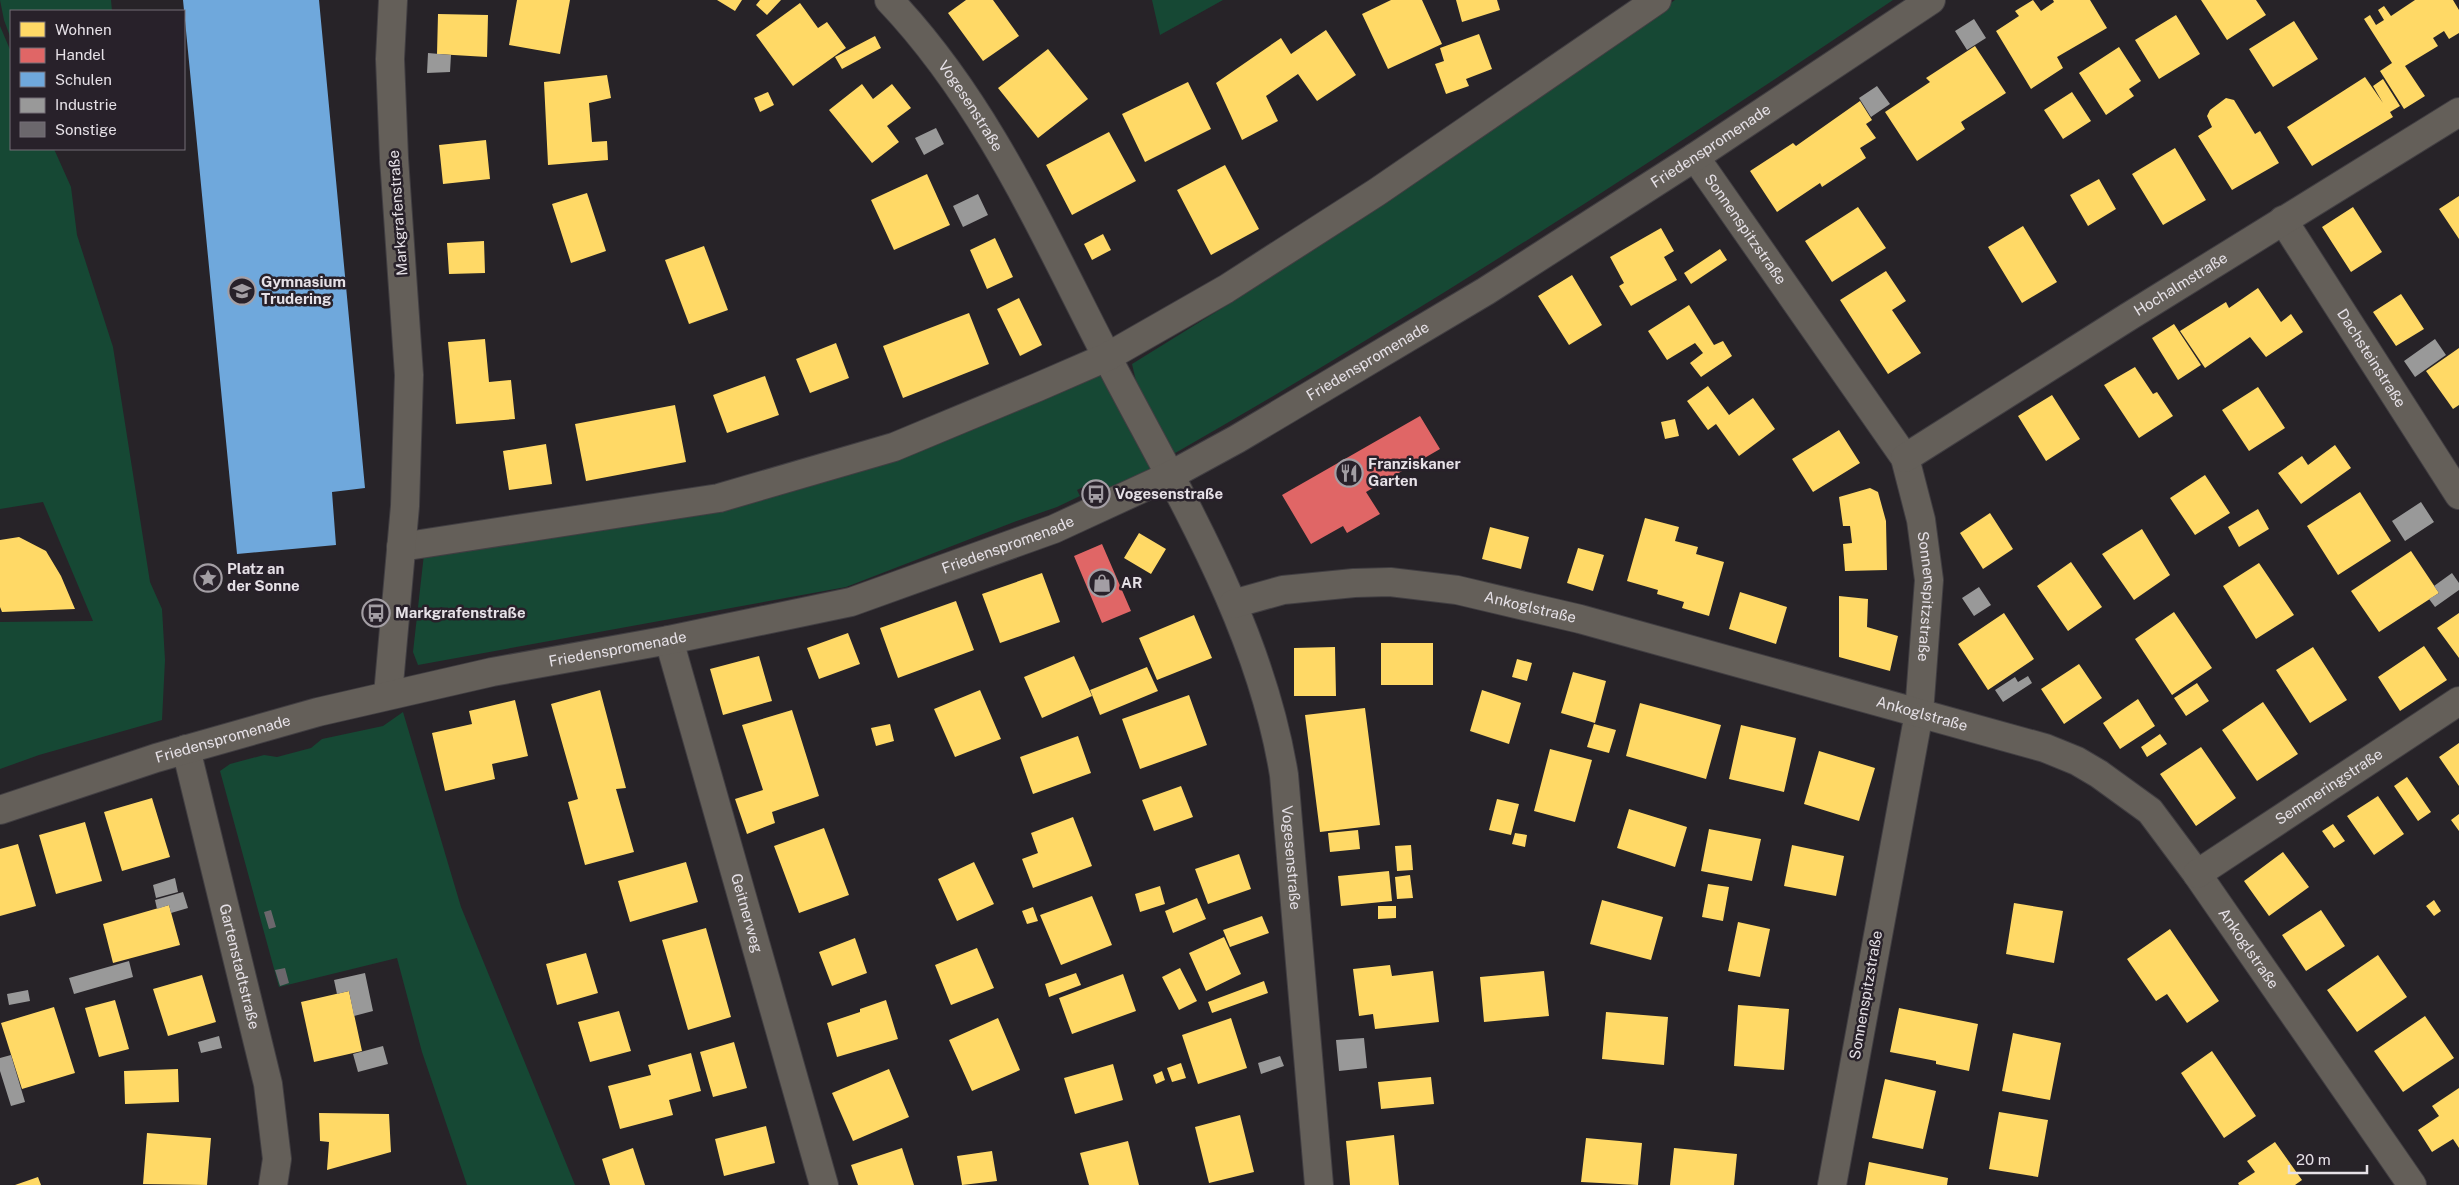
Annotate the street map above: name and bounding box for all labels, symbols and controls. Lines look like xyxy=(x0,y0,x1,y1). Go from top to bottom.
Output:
legend xyxy=(10,10,185,150)
text: Wohnen xyxy=(55,21,112,38)
text: Handel xyxy=(55,46,105,63)
street label: Vogesenstraße xyxy=(935,57,1007,154)
text: Schulen xyxy=(55,71,112,88)
text: Industrie xyxy=(55,96,117,113)
street label: Friedenspromenade xyxy=(1647,100,1774,191)
text: Sonstige xyxy=(55,121,117,138)
street label: Markgrafenstraße xyxy=(385,150,410,276)
street label: Sonnenspitzstraße xyxy=(1701,170,1790,287)
street label: Hochalmstraße xyxy=(2131,249,2230,319)
place label: Gymnasium Trudering xyxy=(261,273,346,307)
school or university icon: Gymnasium Trudering xyxy=(227,276,257,306)
street label: Dachsteinstraße xyxy=(2334,305,2410,410)
street label: Friedenspromenade xyxy=(1303,318,1432,404)
place label: Franziskaner Garten xyxy=(1368,455,1461,489)
restaurant icon: Franziskaner Garten xyxy=(1334,458,1364,488)
bus stop icon: Vogesenstraße xyxy=(1081,479,1111,509)
place label: Vogesenstraße xyxy=(1115,485,1223,502)
street label: Friedenspromenade xyxy=(939,512,1076,577)
street label: Sonnenspitzstraße xyxy=(1915,530,1938,662)
place label: Platz an der Sonne xyxy=(227,560,300,594)
place icon: Platz an der Sonne xyxy=(193,563,223,593)
shop icon: AR xyxy=(1087,568,1117,598)
place label: AR xyxy=(1121,574,1142,591)
street label: Ankoglstraße xyxy=(1483,588,1578,626)
bus stop icon: Markgrafenstraße xyxy=(361,598,391,628)
place label: Markgrafenstraße xyxy=(395,604,526,621)
street label: Friedenspromenade xyxy=(547,628,688,670)
street label: Ankoglstraße xyxy=(1875,693,1970,734)
street label: Friedenspromenade xyxy=(153,711,292,766)
street label: Semmeringstraße xyxy=(2272,745,2385,828)
street label: Vogesenstraße xyxy=(1279,805,1304,910)
street label: Geitnerweg xyxy=(728,871,767,955)
street label: Gartenstadtstraße xyxy=(216,902,263,1031)
street label: Ankoglstraße xyxy=(2215,905,2283,992)
street label: Sonnenspitzstraße xyxy=(1846,929,1885,1061)
scale bar xyxy=(2289,1142,2366,1174)
text: 20 m xyxy=(2296,1151,2331,1168)

